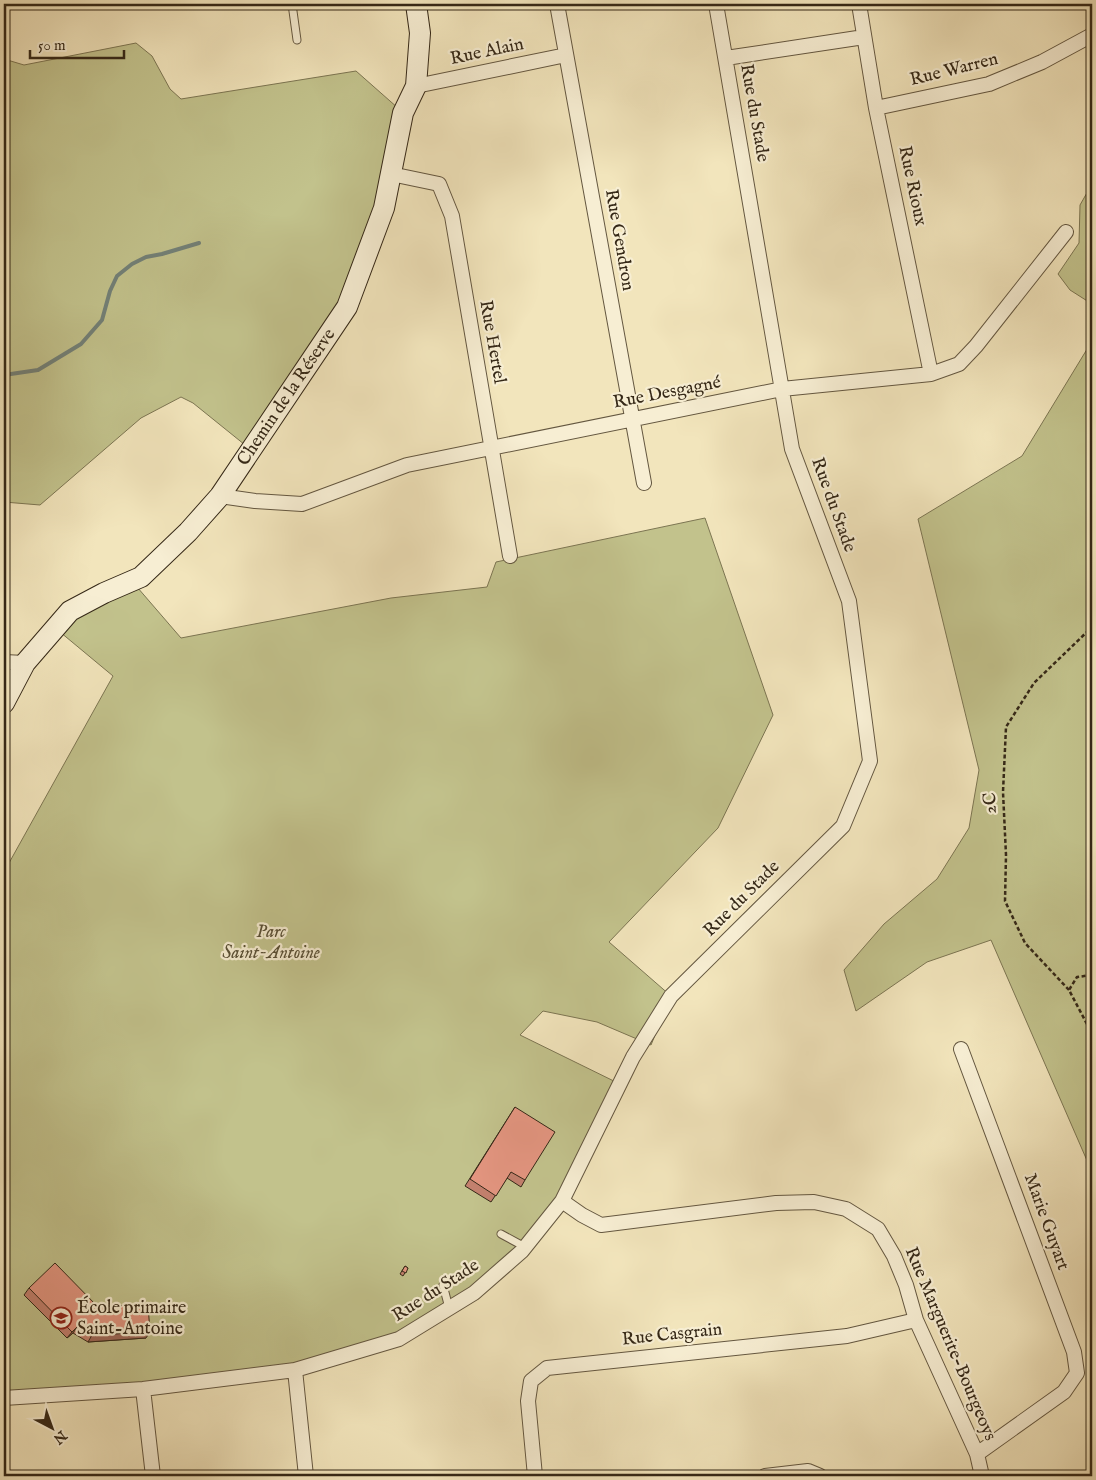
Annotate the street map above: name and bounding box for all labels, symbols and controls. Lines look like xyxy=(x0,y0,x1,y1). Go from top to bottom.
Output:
scale bar xyxy=(30,28,124,60)
street label: Rue Alain xyxy=(448,33,526,71)
text: 50 m xyxy=(38,36,66,55)
street label: Rue Warren xyxy=(908,48,1001,92)
street label: Rue du Stade xyxy=(734,62,774,164)
street label: Rue Rioux xyxy=(892,144,932,228)
street label: Rue Gendron xyxy=(599,187,639,293)
street label: Rue Hertel xyxy=(473,298,511,386)
street label: Chemin de la Réserve xyxy=(232,324,341,470)
street label: Rue Desgagné xyxy=(611,371,723,415)
street label: Rue du Stade xyxy=(805,455,861,555)
street label: 2C xyxy=(979,792,1003,814)
street label: Rue du Stade xyxy=(699,856,785,942)
park label: Parc Saint-Antoine xyxy=(222,921,320,965)
street label: Marie Guyart xyxy=(1018,1171,1074,1273)
street label: Rue Marguerite-Bourgeoys xyxy=(899,1244,1001,1444)
street label: Rue du Stade xyxy=(388,1254,484,1328)
place label: École primaire Saint-Antoine xyxy=(77,1295,186,1341)
school or university icon: École primaire Saint-Antoine xyxy=(49,1306,73,1330)
street label: Rue Casgrain xyxy=(621,1318,724,1352)
north arrow xyxy=(28,1402,78,1452)
text: N xyxy=(49,1426,71,1448)

